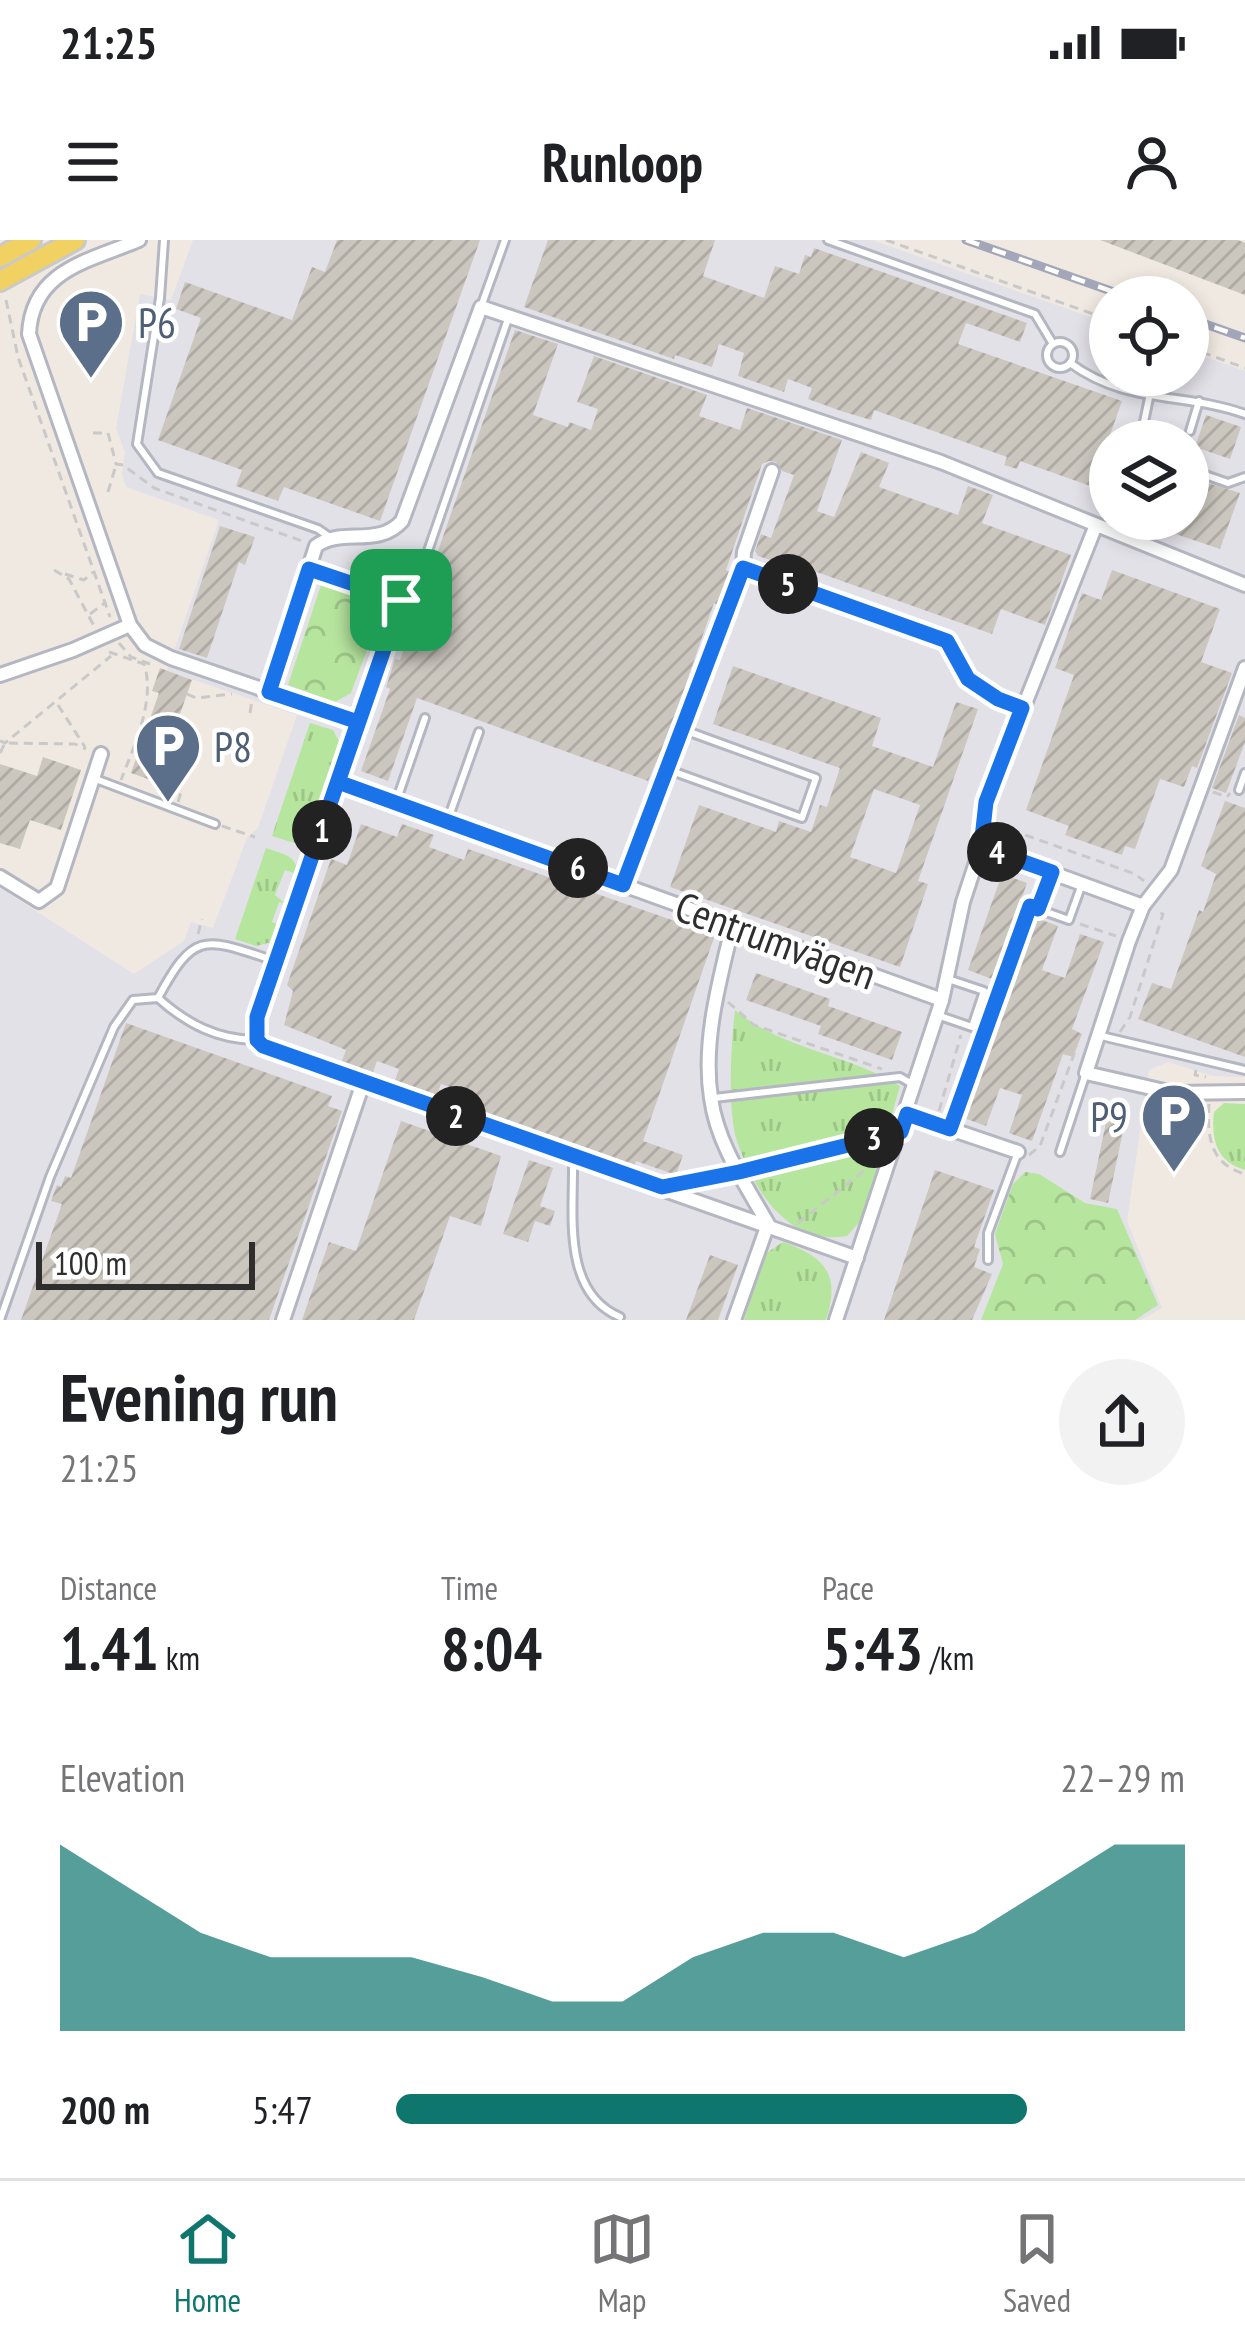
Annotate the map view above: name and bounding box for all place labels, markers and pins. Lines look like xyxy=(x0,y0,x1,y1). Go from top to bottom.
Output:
parking icon: P6 xyxy=(56,287,126,381)
place label: P6 xyxy=(138,295,176,350)
pin xyxy=(350,549,452,651)
pin: 5 xyxy=(758,554,818,614)
parking icon: P8 xyxy=(133,711,203,805)
place label: P8 xyxy=(214,719,252,774)
pin: 1 xyxy=(292,800,352,860)
pin: 4 xyxy=(967,822,1027,882)
pin: 6 xyxy=(548,838,608,898)
parking icon: P9 xyxy=(1139,1081,1209,1175)
pin: 2 xyxy=(426,1086,486,1146)
place label: P9 xyxy=(1090,1089,1128,1144)
pin: 3 xyxy=(844,1108,904,1168)

